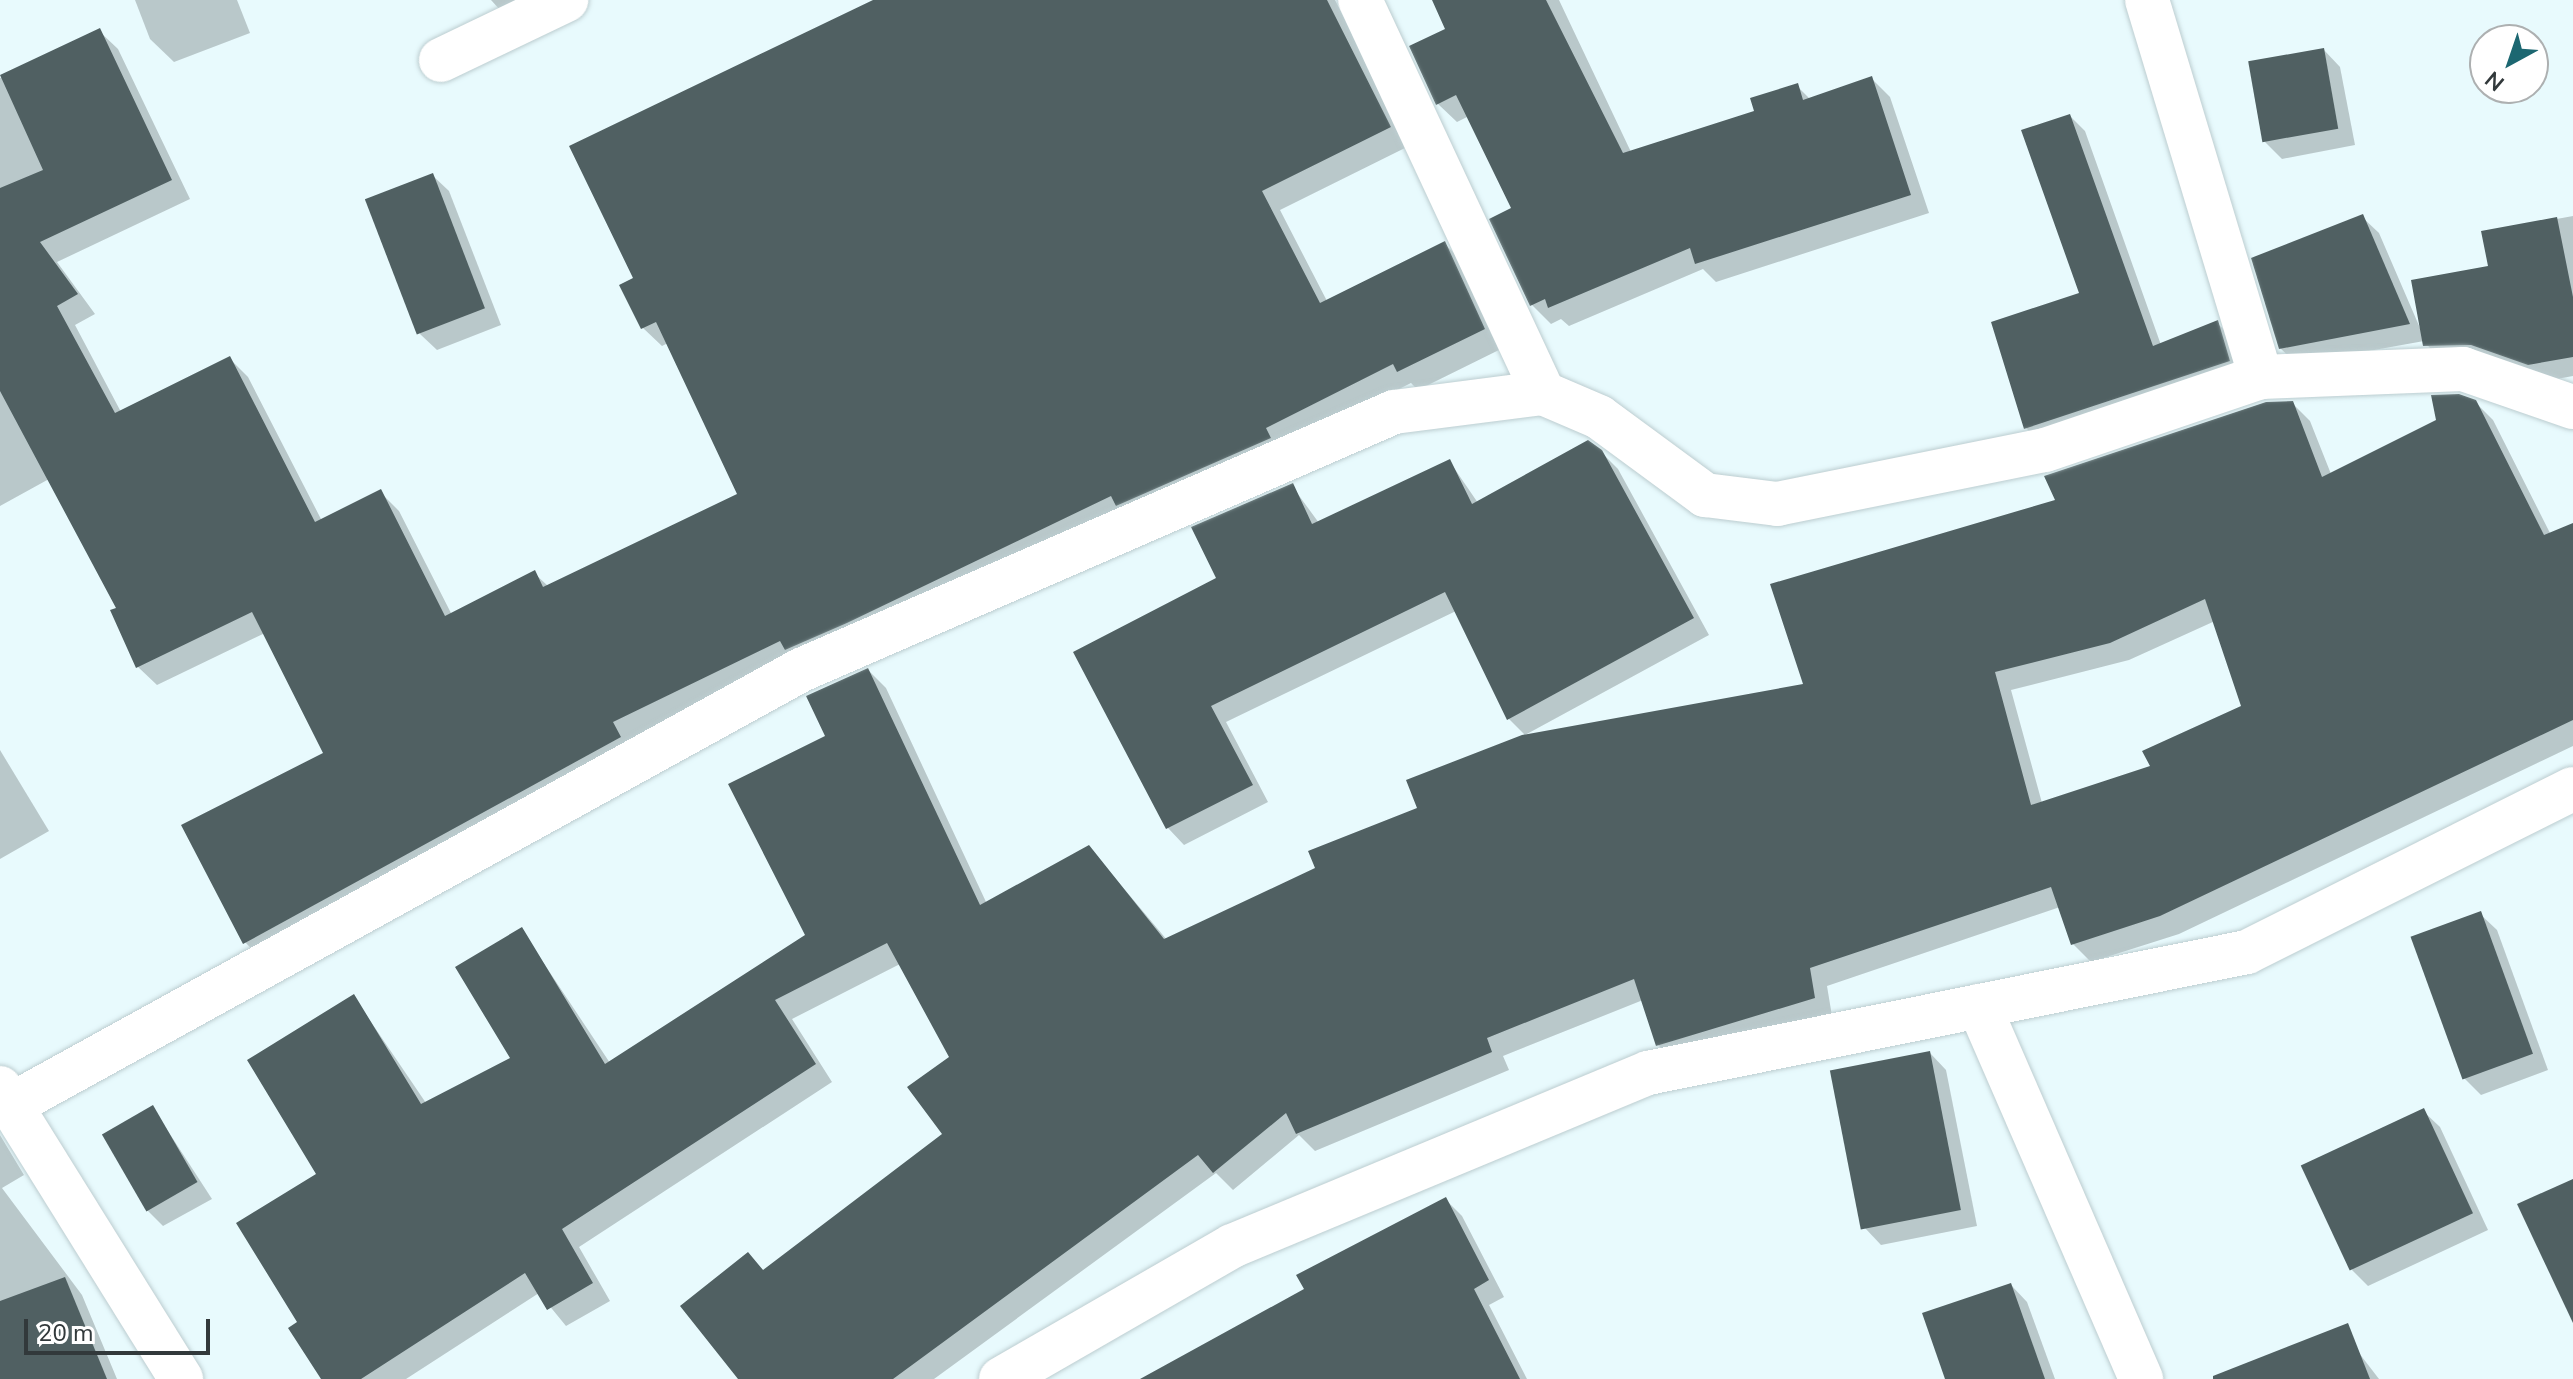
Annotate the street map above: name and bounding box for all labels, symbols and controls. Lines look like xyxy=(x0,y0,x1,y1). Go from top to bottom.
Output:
north arrow xyxy=(2469,24,2549,104)
text: N xyxy=(2479,64,2511,98)
scale bar xyxy=(28,1303,214,1353)
text: 20 m xyxy=(38,1317,94,1349)

